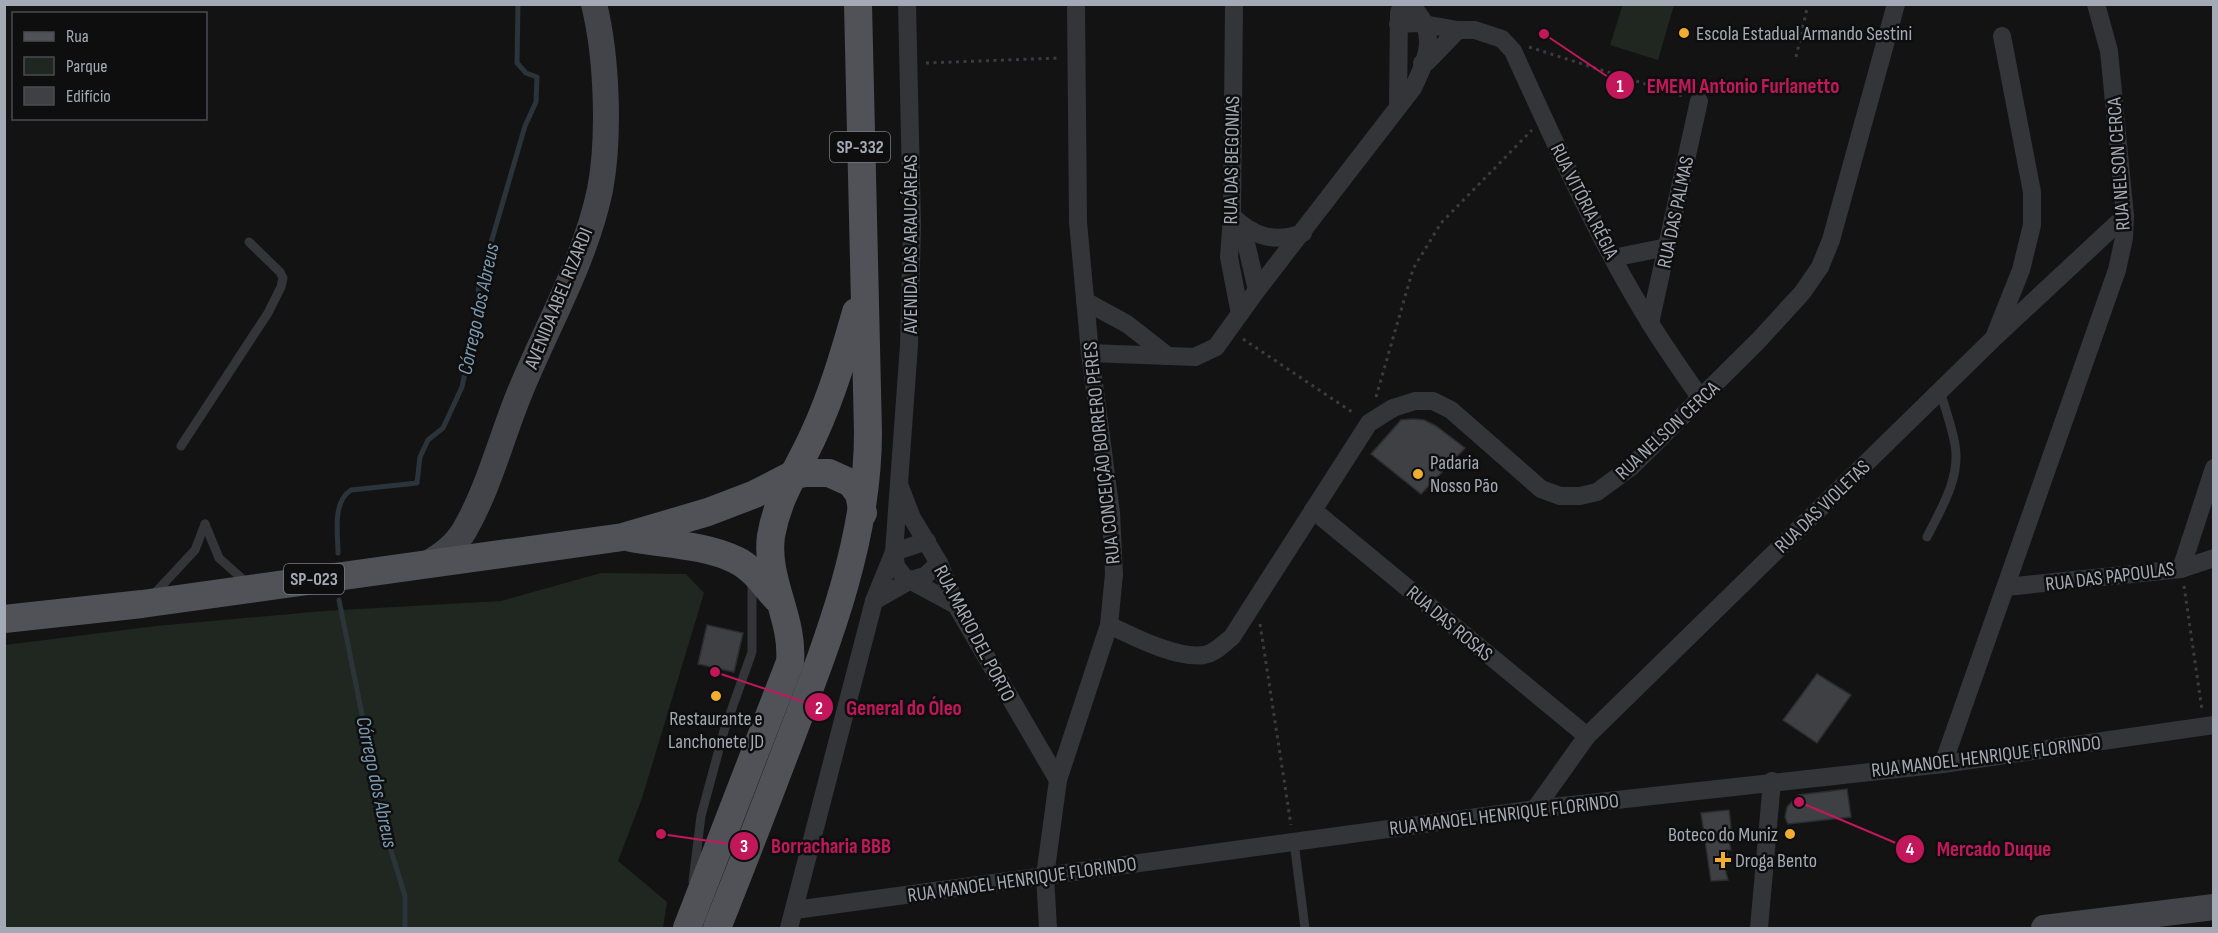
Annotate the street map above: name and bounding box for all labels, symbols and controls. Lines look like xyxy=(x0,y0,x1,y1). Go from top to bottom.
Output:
legend xyxy=(12,12,207,120)
place label: Escola Estadual Armando Sestini xyxy=(1696,22,1912,46)
text: Rua xyxy=(66,26,89,47)
marker: Escola Estadual Armando Sestini xyxy=(1677,26,1691,40)
text: Parque xyxy=(66,56,107,77)
callout: EMEMI Antonio Furlanetto xyxy=(1605,66,1852,105)
text: EMEMI Antonio Furlanetto xyxy=(1647,74,1839,99)
text: 1 xyxy=(1616,76,1624,97)
text: Edifício xyxy=(66,86,111,107)
street label: RUA DAS BEGONIAS xyxy=(1219,96,1245,225)
street label: RUA NELSON CERCA xyxy=(2102,96,2136,231)
road number: SP-332 xyxy=(830,132,890,162)
street label: RUA VITÓRIA RÉGIA xyxy=(1545,140,1624,263)
street label: AVENIDA DAS ARAUCÁREAS xyxy=(899,154,923,335)
street label: RUA DAS PALMAS xyxy=(1652,154,1700,270)
street label: AVENIDA ABEL RIZARDI xyxy=(519,224,598,373)
water label: Córrego dos Abreus xyxy=(452,241,505,377)
street label: RUA CONCEIÇÃO BORRERO PERES xyxy=(1078,340,1126,565)
street label: RUA NELSON CERCA xyxy=(1611,376,1725,485)
place label: Padaria Nosso Pão xyxy=(1430,451,1498,498)
street label: RUA DAS VIOLETAS xyxy=(1770,455,1875,558)
marker: Padaria Nosso Pão xyxy=(1411,467,1425,481)
street label: RUA DAS PAPOULAS xyxy=(2044,557,2176,597)
street label: RUA MARIO DEL PORTO xyxy=(928,561,1020,706)
road number: SP-023 xyxy=(284,564,344,594)
street label: RUA DAS ROSAS xyxy=(1401,581,1497,667)
callout: General do Óleo xyxy=(804,688,973,727)
marker: Restaurante e Lanchonete JD xyxy=(709,689,723,703)
text: General do Óleo xyxy=(846,696,962,721)
text: 2 xyxy=(815,698,823,719)
place label: Restaurante e Lanchonete JD xyxy=(668,707,764,754)
water label: Córrego dos Abreus xyxy=(350,714,403,851)
street label: RUA MANOEL HENRIQUE FLORINDO xyxy=(1870,731,2102,783)
street label: RUA MANOEL HENRIQUE FLORINDO xyxy=(1388,789,1620,841)
place label: Boteco do Muniz xyxy=(1668,823,1778,847)
callout: Borracharia BBB xyxy=(729,826,903,865)
marker: Boteco do Muniz xyxy=(1783,827,1797,841)
callout: Mercado Duque xyxy=(1895,829,2064,868)
text: Borracharia BBB xyxy=(771,834,891,859)
text: 3 xyxy=(740,836,748,857)
text: Mercado Duque xyxy=(1937,837,2051,862)
text: 4 xyxy=(1906,839,1915,860)
place label: Droga Bento xyxy=(1735,849,1817,873)
street label: RUA MANOEL HENRIQUE FLORINDO xyxy=(906,852,1138,908)
marker: Droga Bento xyxy=(1716,853,1730,867)

